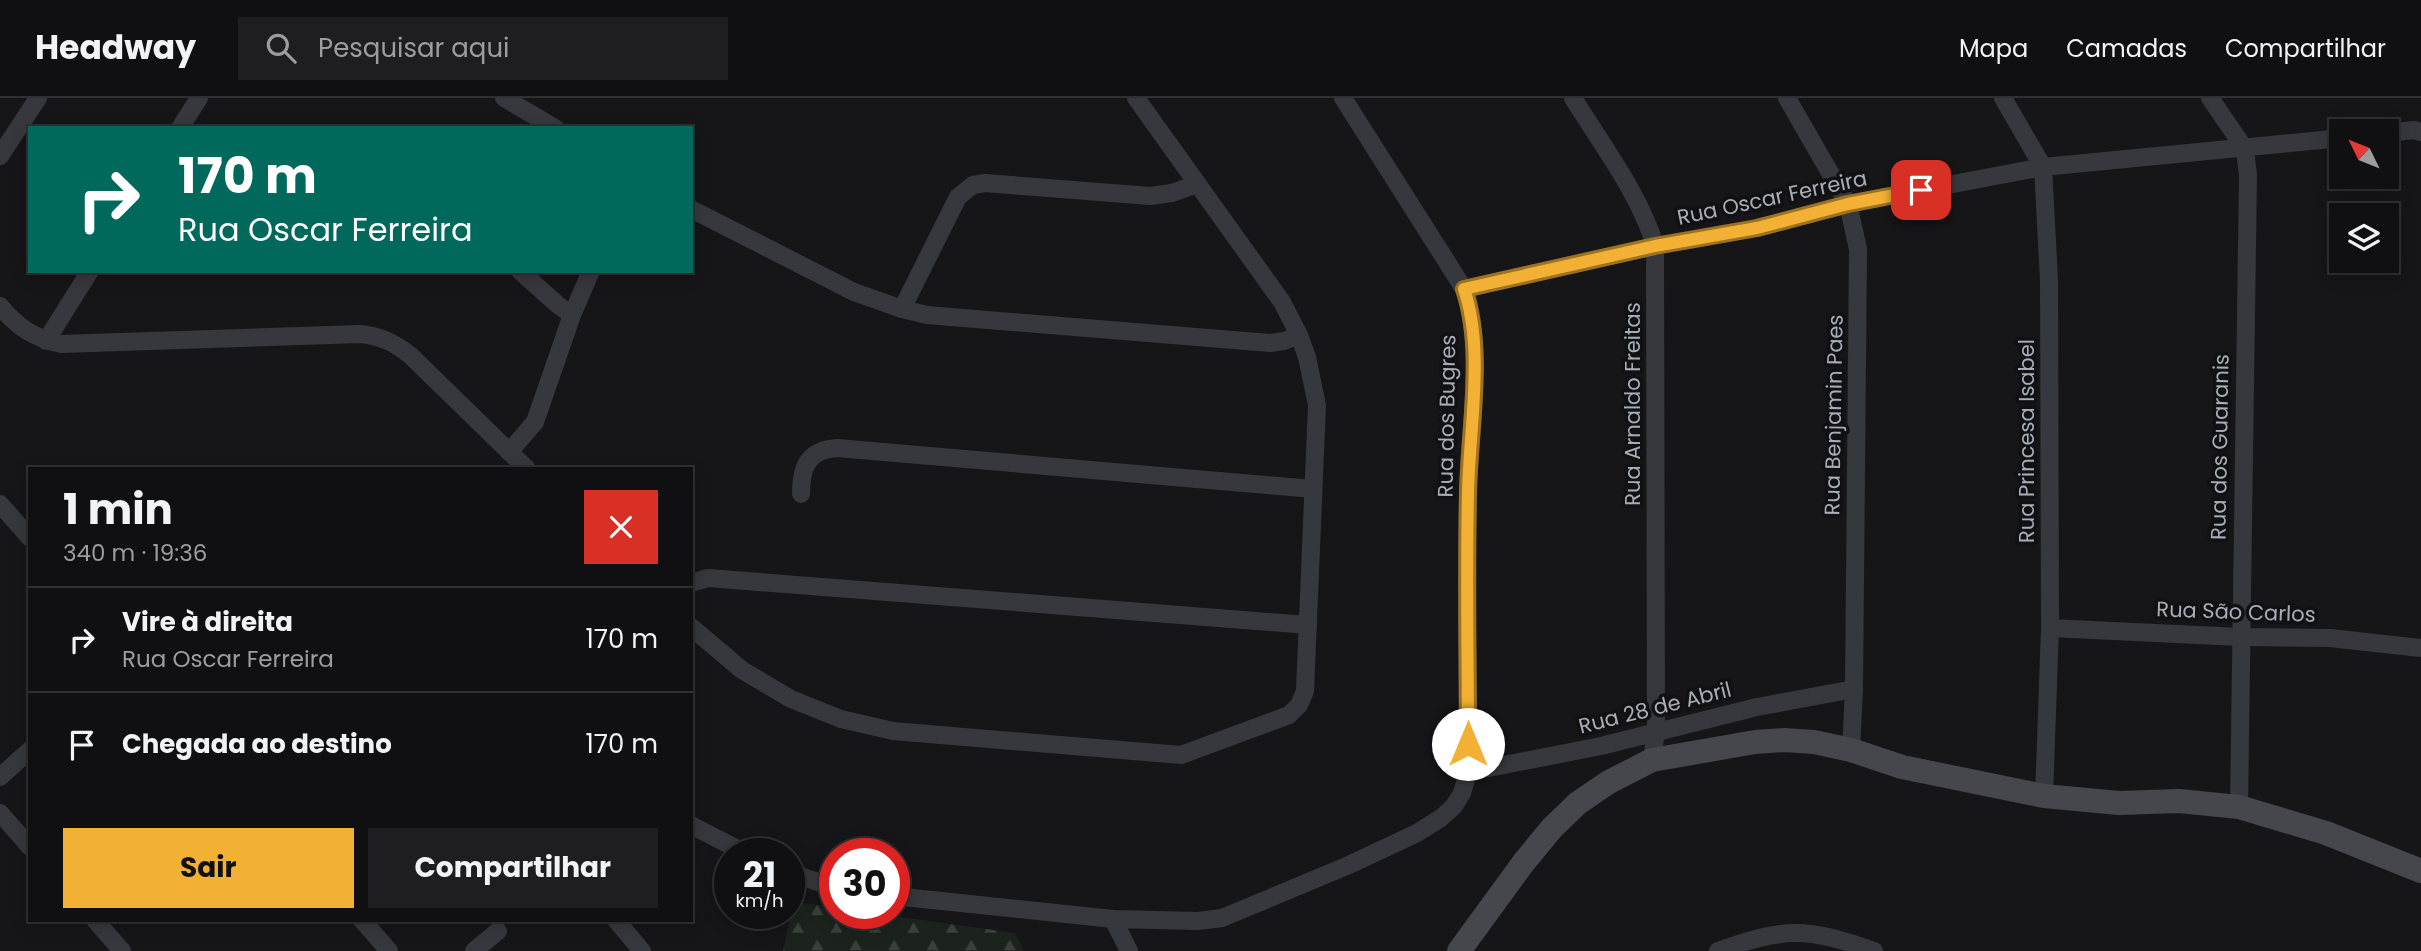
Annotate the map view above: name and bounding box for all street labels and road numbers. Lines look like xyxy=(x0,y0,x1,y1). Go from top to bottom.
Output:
street label: Rua Oscar Ferreira xyxy=(1674,163,1869,232)
street label: Rua Arnaldo Freitas xyxy=(1618,302,1647,506)
street label: Rua Benjamin Paes xyxy=(1817,314,1850,516)
street label: Rua dos Bugres xyxy=(1431,334,1462,498)
street label: Rua Princesa Isabel xyxy=(2012,339,2041,543)
street label: Rua dos Guaranis xyxy=(2203,354,2236,540)
street label: Rua São Carlos xyxy=(2156,594,2316,629)
street label: Rua 28 de Abril xyxy=(1576,675,1734,740)

